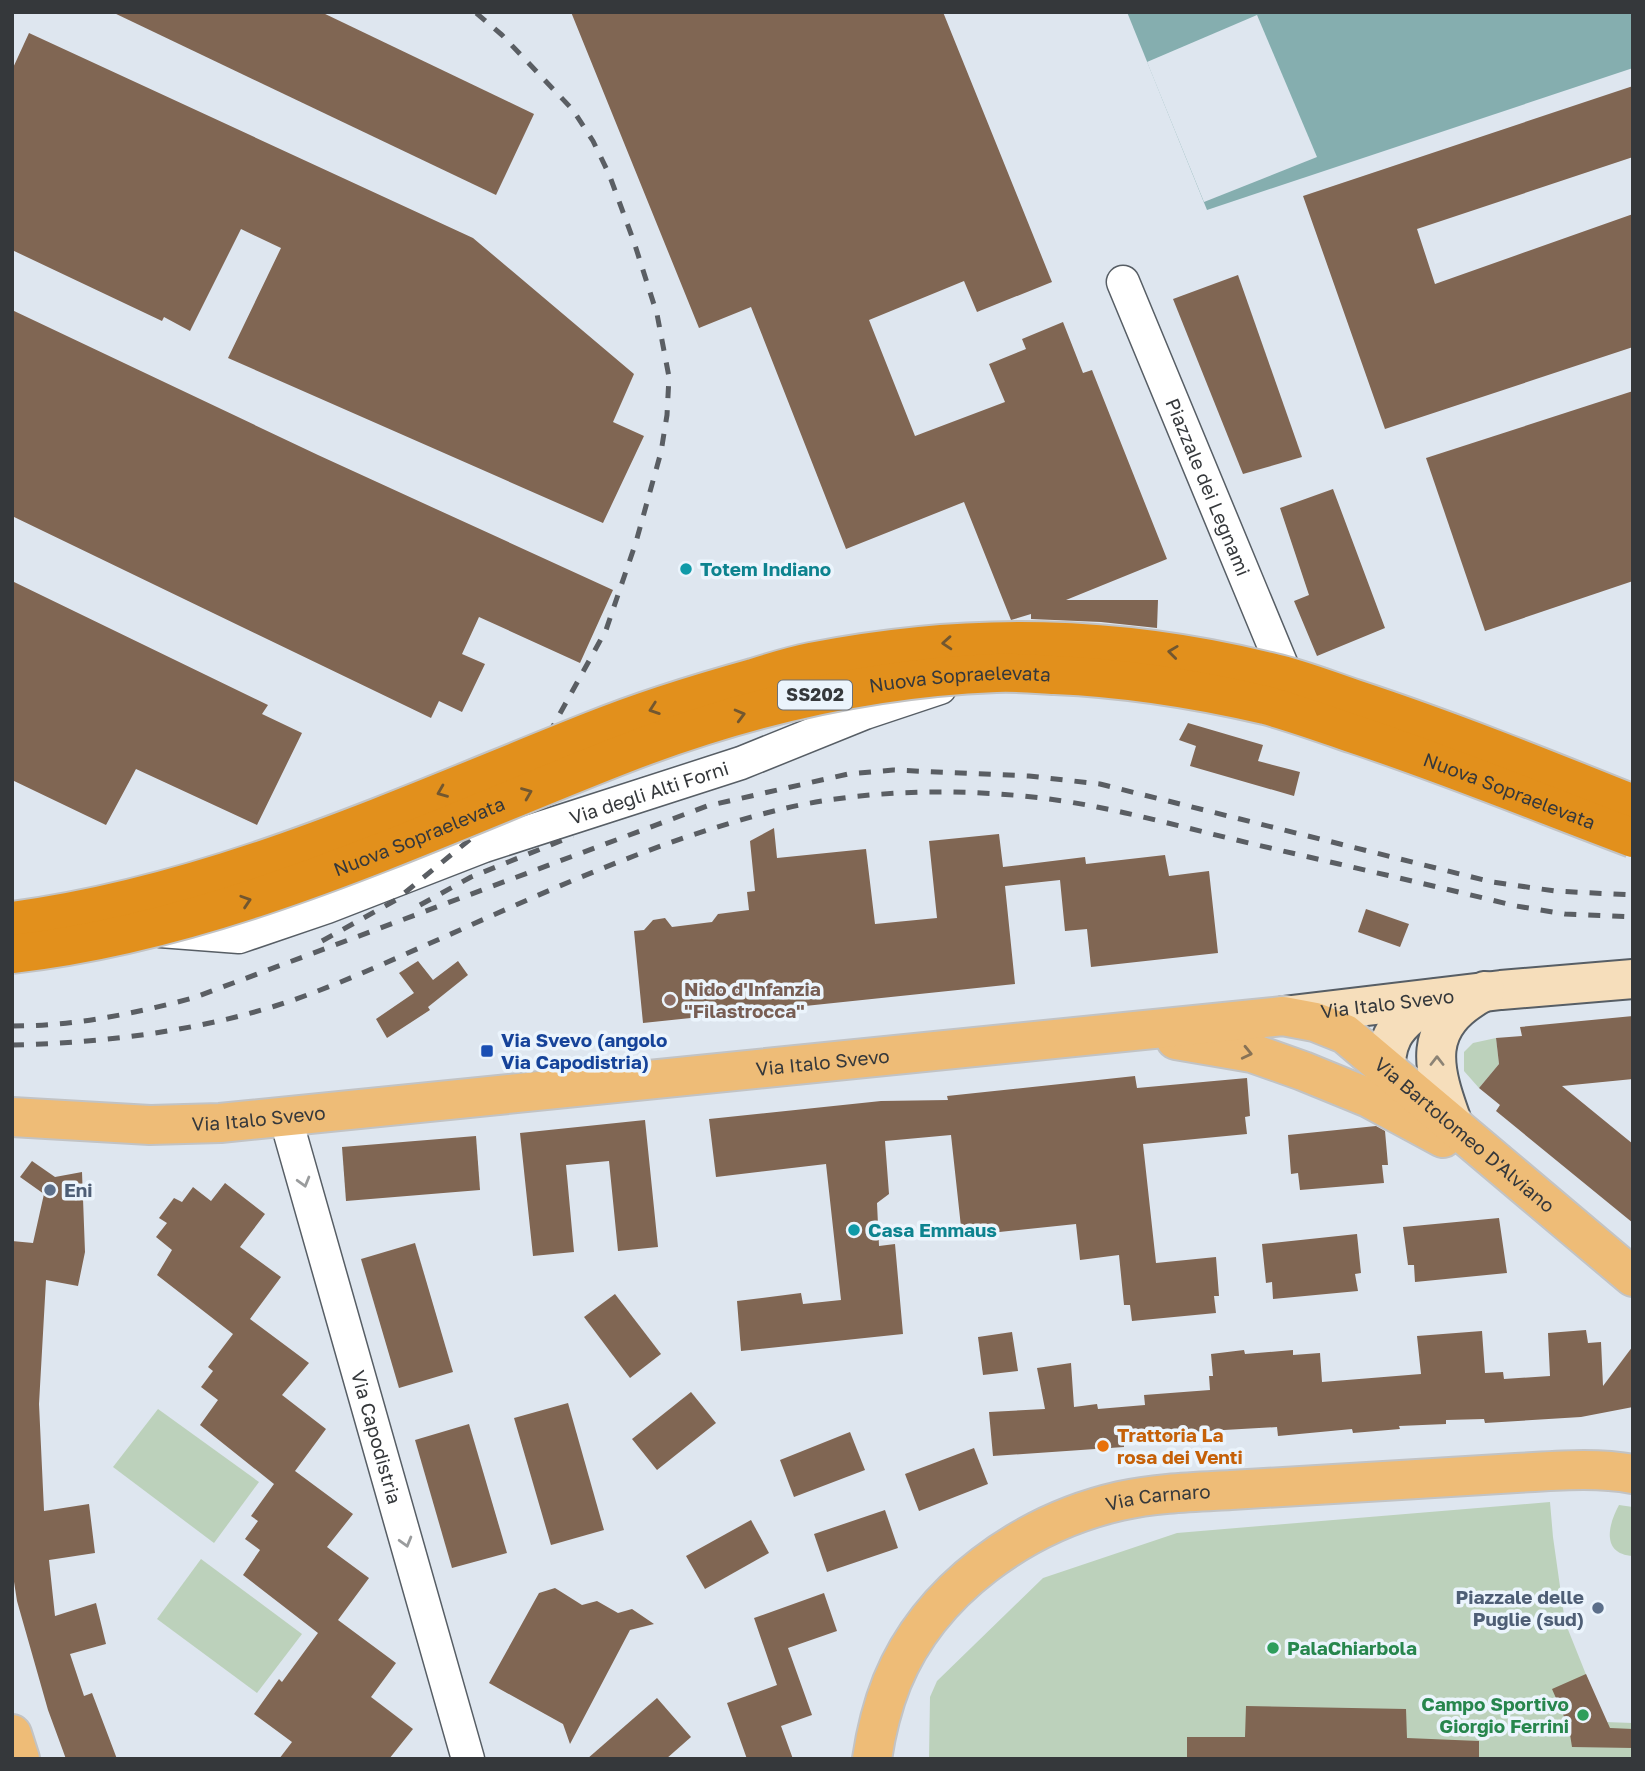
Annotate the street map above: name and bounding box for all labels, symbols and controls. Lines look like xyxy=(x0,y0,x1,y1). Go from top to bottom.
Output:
street label: Piazzale dei Legnami xyxy=(1161,394,1256,579)
place label: Totem Indiano xyxy=(700,557,831,580)
marker: Totem Indiano xyxy=(678,561,694,577)
one-way arrow xyxy=(941,635,952,650)
one-way arrow xyxy=(1168,645,1179,660)
street label: Nuova Sopraelevata xyxy=(867,661,1052,697)
road number: SS202 xyxy=(778,680,852,710)
one-way arrow xyxy=(649,701,661,715)
one-way arrow xyxy=(734,709,746,723)
street label: Nuova Sopraelevata xyxy=(1420,747,1599,834)
street label: Via degli Alti Forni xyxy=(566,756,731,829)
one-way arrow xyxy=(437,783,449,797)
one-way arrow xyxy=(520,788,532,802)
street label: Nuova Sopraelevata xyxy=(330,791,508,880)
one-way arrow xyxy=(239,895,251,909)
place label: Nido d'Infanzia "Filastrocca" xyxy=(684,977,821,1022)
street label: Via Italo Svevo xyxy=(1319,984,1455,1022)
marker: Nido d'Infanzia "Filastrocca" xyxy=(662,992,678,1008)
place label: Via Svevo (angolo Via Capodistria) xyxy=(501,1028,668,1073)
marker: Via Svevo (angolo Via Capodistria) xyxy=(479,1043,495,1059)
street label: Via Italo Svevo xyxy=(755,1044,891,1080)
one-way arrow xyxy=(1241,1044,1253,1059)
street label: Via Bartolomeo D'Alviano xyxy=(1370,1052,1560,1217)
one-way arrow xyxy=(1429,1056,1445,1066)
street label: Via Italo Svevo xyxy=(191,1100,326,1135)
one-way arrow xyxy=(295,1176,310,1188)
place label: Eni xyxy=(64,1178,93,1201)
marker: Eni xyxy=(42,1182,58,1198)
place label: Casa Emmaus xyxy=(868,1218,997,1241)
marker: Casa Emmaus xyxy=(846,1222,862,1238)
street label: Via Capodistria xyxy=(347,1368,407,1507)
place label: Trattoria La rosa dei Venti xyxy=(1117,1423,1243,1468)
marker: Trattoria La rosa dei Venti xyxy=(1095,1438,1111,1454)
street label: Via Carnaro xyxy=(1103,1479,1211,1515)
one-way arrow xyxy=(398,1536,412,1548)
place label: Piazzale delle Puglie (sud) xyxy=(1455,1585,1584,1630)
marker: Piazzale delle Puglie (sud) xyxy=(1590,1600,1606,1616)
place label: PalaChiarbola xyxy=(1287,1636,1417,1659)
marker: PalaChiarbola xyxy=(1265,1640,1281,1656)
place label: Campo Sportivo Giorgio Ferrini xyxy=(1421,1692,1569,1737)
marker: Campo Sportivo Giorgio Ferrini xyxy=(1575,1707,1591,1723)

